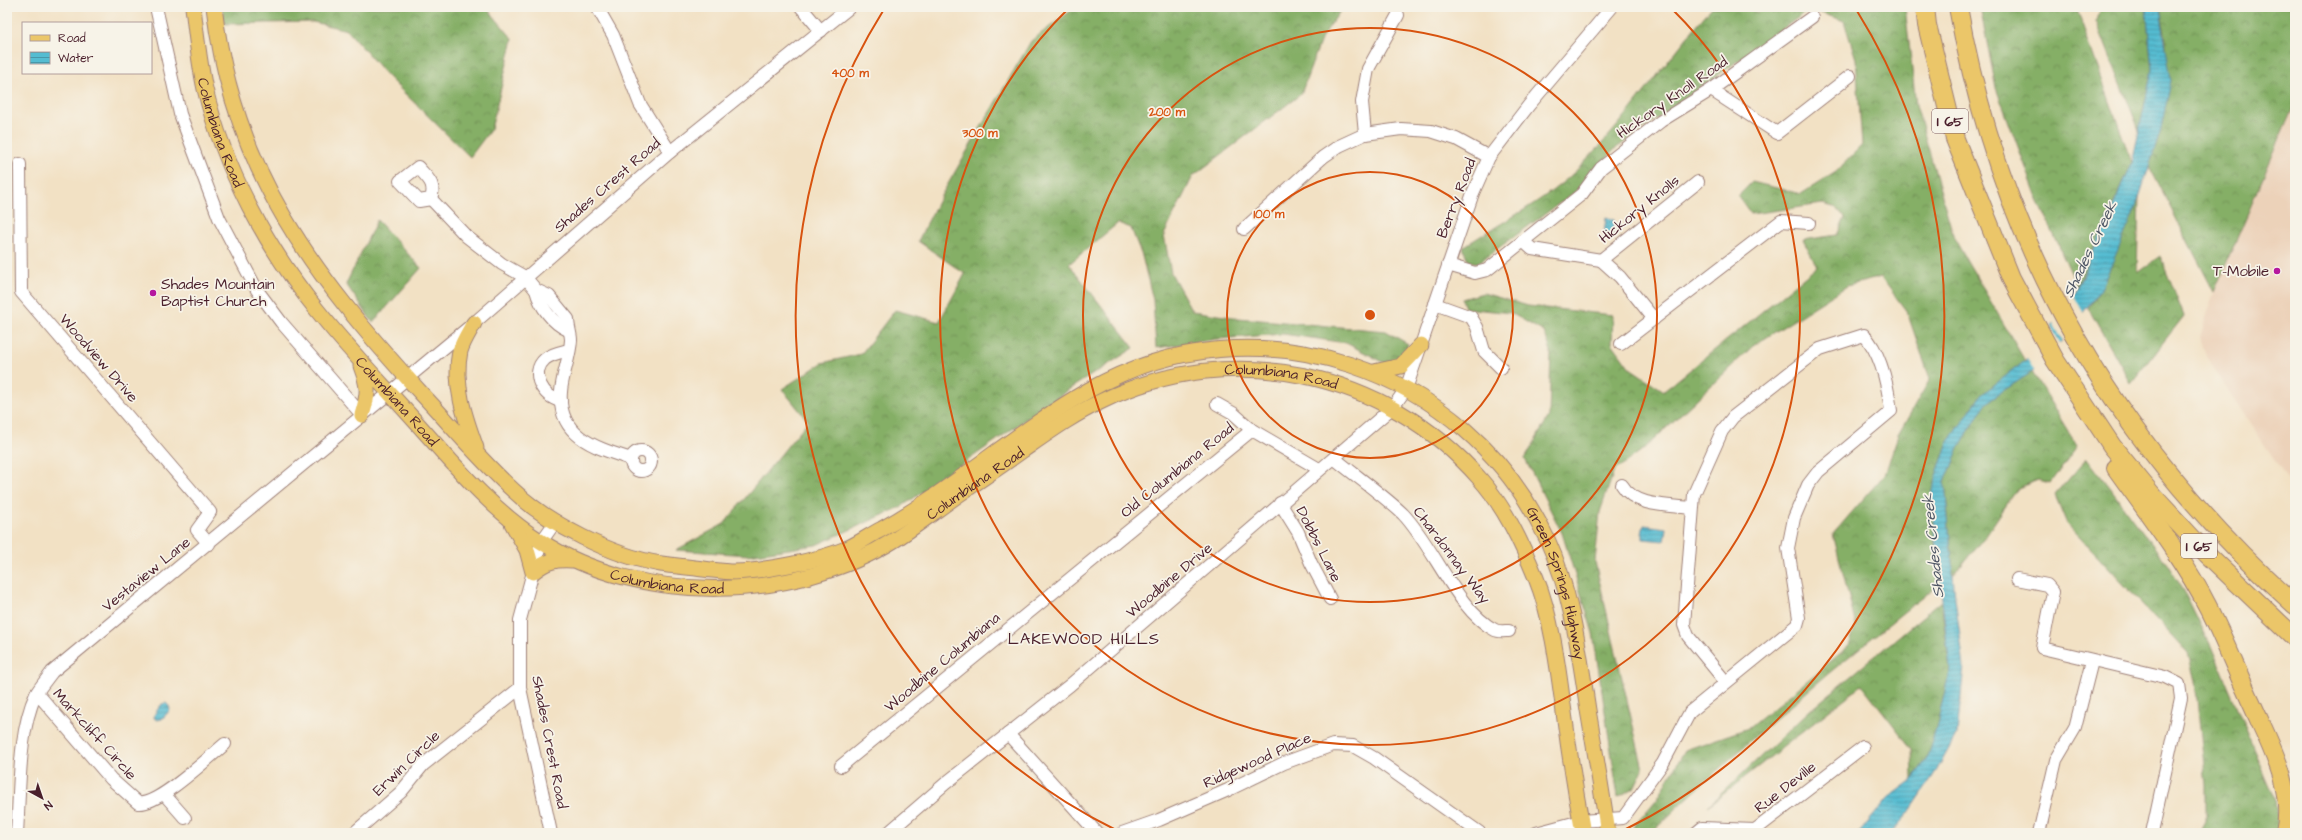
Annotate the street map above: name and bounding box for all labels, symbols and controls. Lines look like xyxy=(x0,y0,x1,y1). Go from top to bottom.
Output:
legend xyxy=(22,22,152,74)
text: Road xyxy=(58,30,86,47)
text: Water xyxy=(58,50,94,67)
street label: Hickory Knoll Road xyxy=(1613,51,1733,144)
text: 400 m xyxy=(831,65,869,82)
street label: Columbiana Road xyxy=(192,76,249,191)
text: 200 m xyxy=(1148,104,1186,121)
road number: I 65 xyxy=(1932,109,1968,133)
text: 300 m xyxy=(961,125,998,142)
street label: Shades Crest Road xyxy=(549,133,665,238)
street label: Berry Road xyxy=(1432,155,1482,242)
street label: Hickory Knolls xyxy=(1595,170,1685,249)
water label: Shades Creek xyxy=(2057,196,2123,301)
text: 100 m xyxy=(1254,206,1285,223)
place label: T-Mobile xyxy=(2213,261,2269,282)
marker: T-Mobile xyxy=(2272,266,2282,276)
place label: Shades Mountain Baptist Church xyxy=(161,274,275,312)
marker: Shades Mountain Baptist Church xyxy=(148,288,158,298)
centre of rings xyxy=(1363,308,1377,322)
street label: Woodview Drive xyxy=(54,309,143,407)
street label: Columbiana Road xyxy=(350,352,443,451)
street label: Columbiana Road xyxy=(1224,359,1341,395)
street label: Old Columbiana Road xyxy=(1116,418,1239,523)
street label: Columbiana Road xyxy=(922,442,1029,525)
water label: Shades Creek xyxy=(1916,491,1949,599)
street label: Chardonnay Way xyxy=(1407,502,1495,609)
street label: Dobbs Lane xyxy=(1291,503,1347,586)
street label: Green Springs Highway xyxy=(1521,503,1590,661)
street label: Vestaview Lane xyxy=(97,532,195,617)
road number: I 65 xyxy=(2181,534,2217,558)
street label: Woodbine Drive xyxy=(1122,538,1217,623)
street label: Columbiana Road xyxy=(608,564,725,599)
street label: Woodbine Columbiana xyxy=(880,607,1005,717)
district label: LAKEWOOD HILLS xyxy=(1008,628,1160,650)
street label: Shades Crest Road xyxy=(526,674,573,811)
street label: Markcliff Circle xyxy=(48,684,141,785)
street label: Erwin Circle xyxy=(368,726,445,801)
street label: Ridgewood Place xyxy=(1200,727,1315,795)
street label: Rue Deville xyxy=(1750,757,1821,818)
north arrow xyxy=(22,778,62,818)
text: N xyxy=(41,797,56,813)

